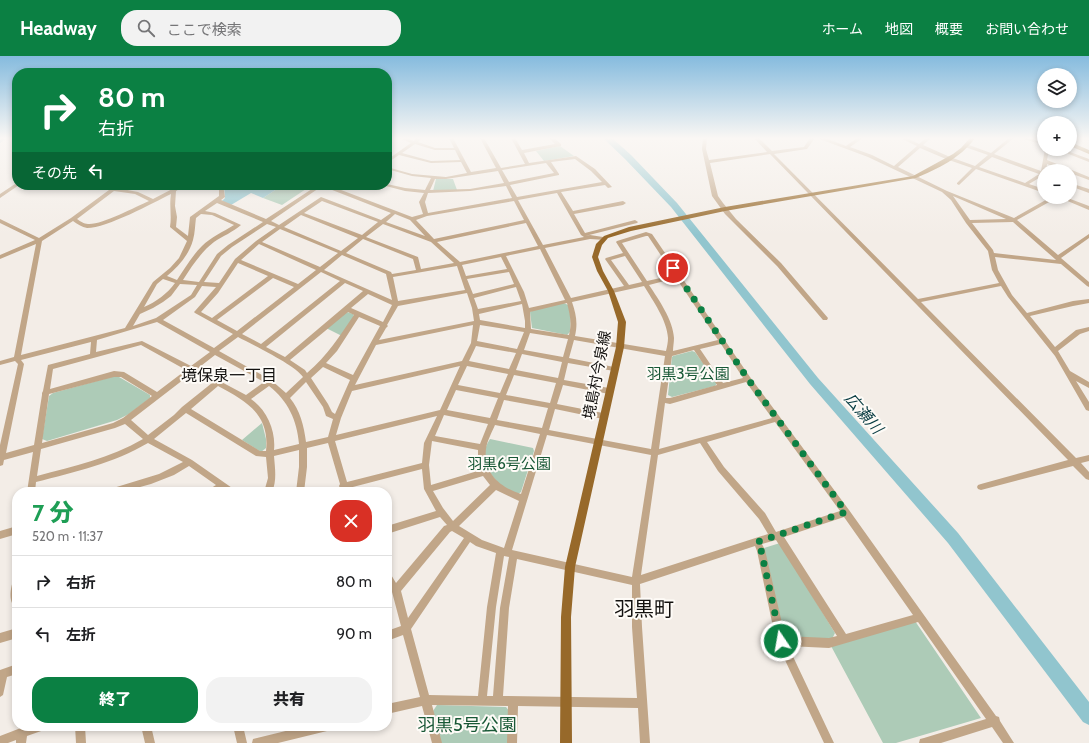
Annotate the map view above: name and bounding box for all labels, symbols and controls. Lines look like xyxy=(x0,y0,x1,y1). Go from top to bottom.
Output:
search box xyxy=(121,10,401,46)
text: Headway xyxy=(20,17,97,40)
icon: search xyxy=(135,17,157,39)
text: ホーム xyxy=(821,20,863,38)
text: 地図 xyxy=(885,20,913,38)
text: 概要 xyxy=(935,20,963,38)
text: お問い合わせ xyxy=(985,20,1069,38)
text: ここで検索 xyxy=(167,21,242,39)
map controls xyxy=(1037,68,1077,204)
button: layers xyxy=(1037,68,1077,108)
text: 80 m xyxy=(98,80,165,114)
icon: right xyxy=(32,84,84,136)
button: + xyxy=(1037,116,1077,156)
text: 右折 xyxy=(98,118,134,140)
icon: left xyxy=(85,160,107,182)
text: その先 xyxy=(32,164,77,182)
button: − xyxy=(1037,164,1077,204)
pin xyxy=(656,251,690,285)
icon: arrive xyxy=(662,257,684,279)
street label: 境島村今泉線 xyxy=(580,329,614,421)
park label: 羽黒3号公園 xyxy=(646,365,730,383)
district label: 境保泉一丁目 xyxy=(181,366,277,385)
water label: 広瀬川 xyxy=(841,389,888,439)
park label: 羽黒6号公園 xyxy=(467,455,551,473)
text: 7 分 xyxy=(32,498,74,527)
button: close xyxy=(330,500,372,542)
text: 520 m · 11:37 xyxy=(32,528,103,544)
icon: right xyxy=(32,571,54,593)
text: 80 m xyxy=(336,573,372,591)
text: 右折 xyxy=(66,574,96,592)
district label: 羽黒町 xyxy=(614,597,674,621)
position arrow xyxy=(760,620,802,662)
icon: left xyxy=(32,623,54,645)
text: 90 m xyxy=(336,625,372,643)
text: 左折 xyxy=(66,626,96,644)
button: 終了 xyxy=(32,677,198,723)
button: 共有 xyxy=(206,677,372,723)
park label: 羽黒5号公園 xyxy=(417,714,517,736)

